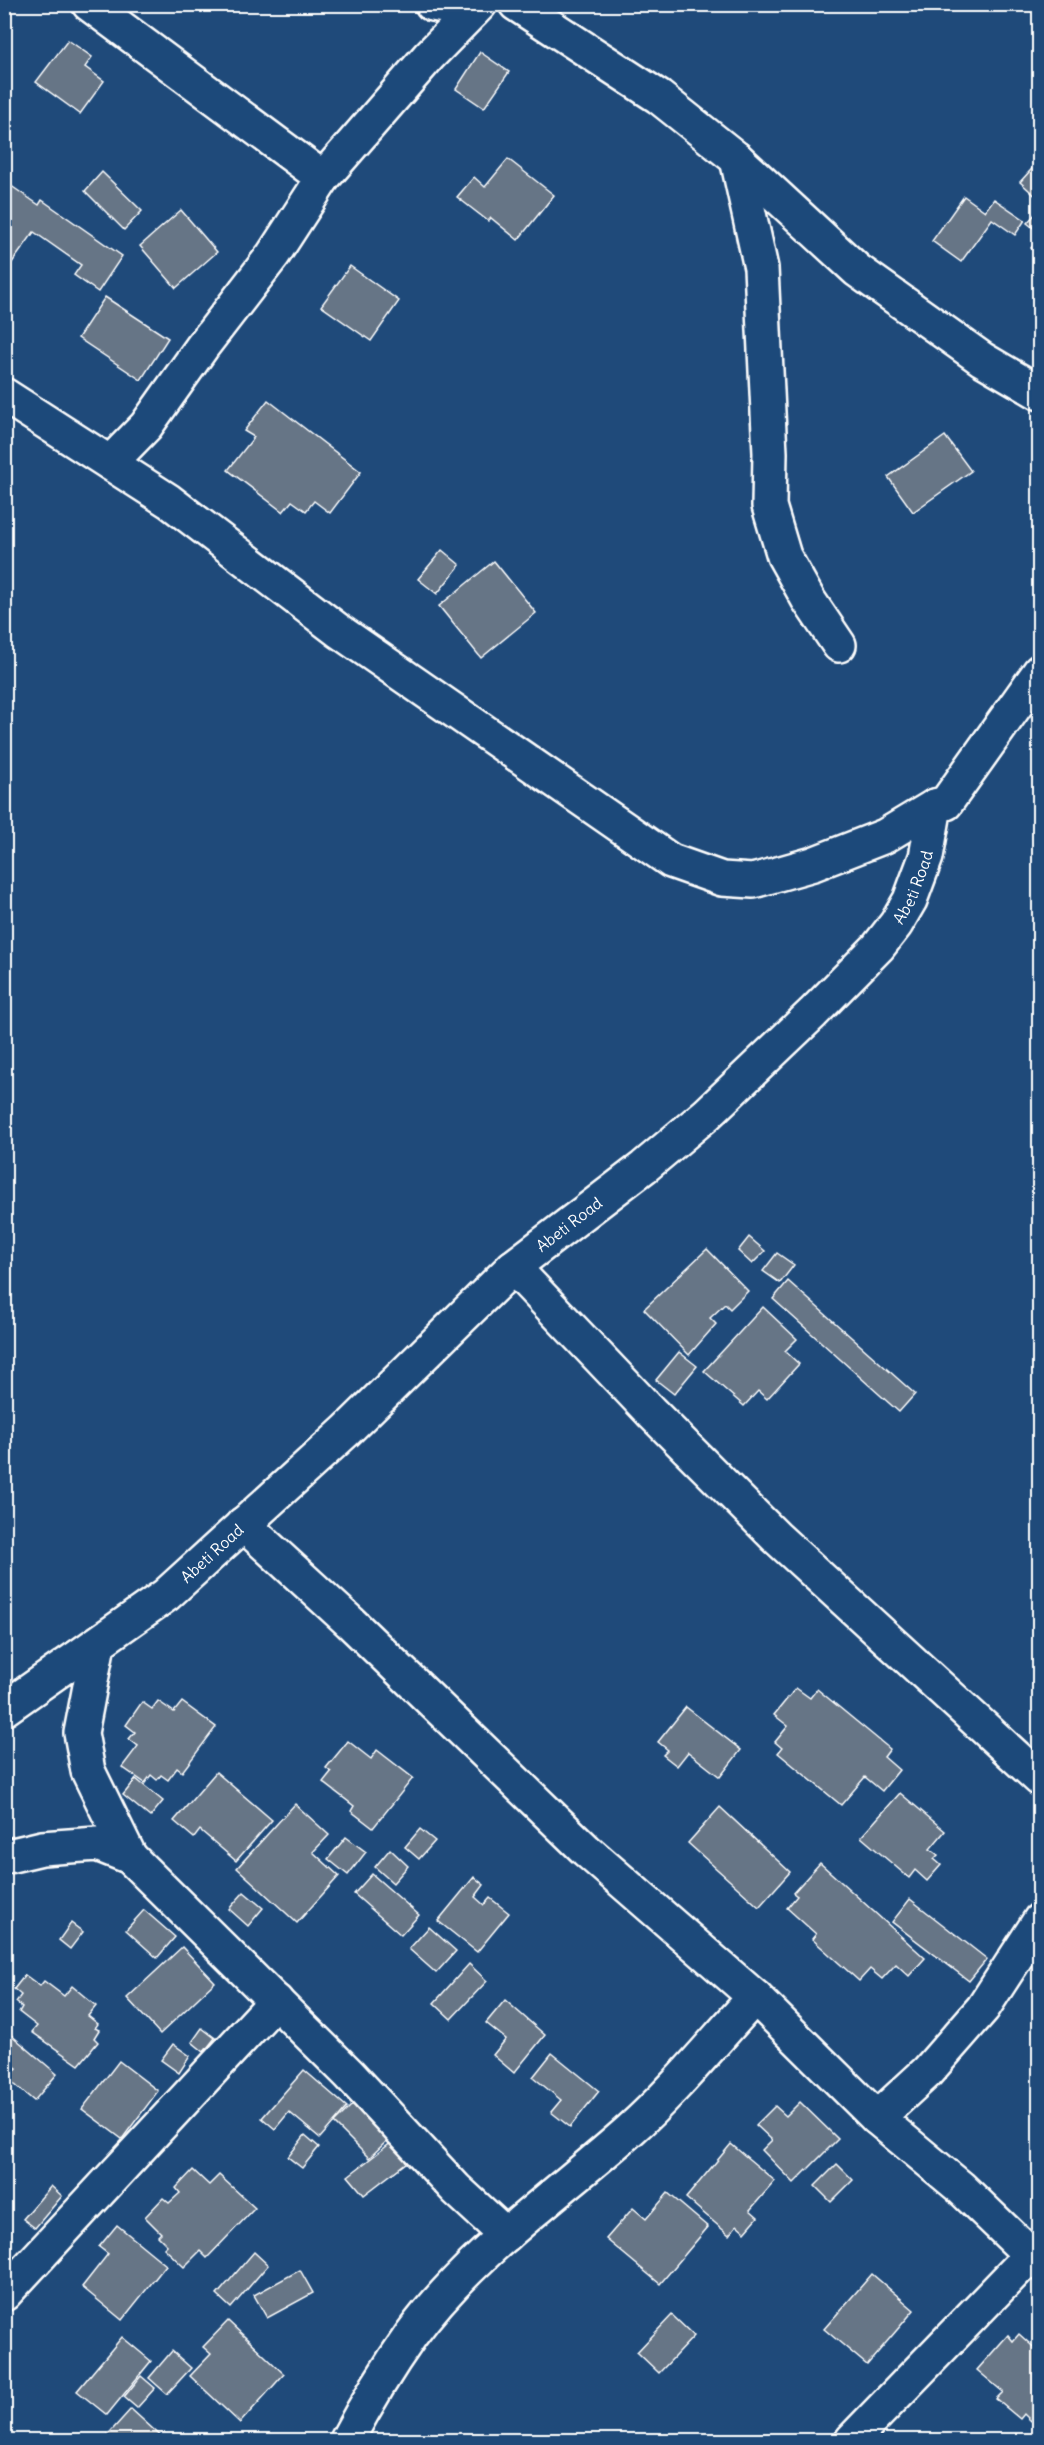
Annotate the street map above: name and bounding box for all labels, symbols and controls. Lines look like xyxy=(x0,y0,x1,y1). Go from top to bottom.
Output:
street label: Abeti Road xyxy=(888,849,937,927)
street label: Abeti Road xyxy=(532,1193,606,1256)
street label: Abeti Road xyxy=(176,1520,247,1587)

